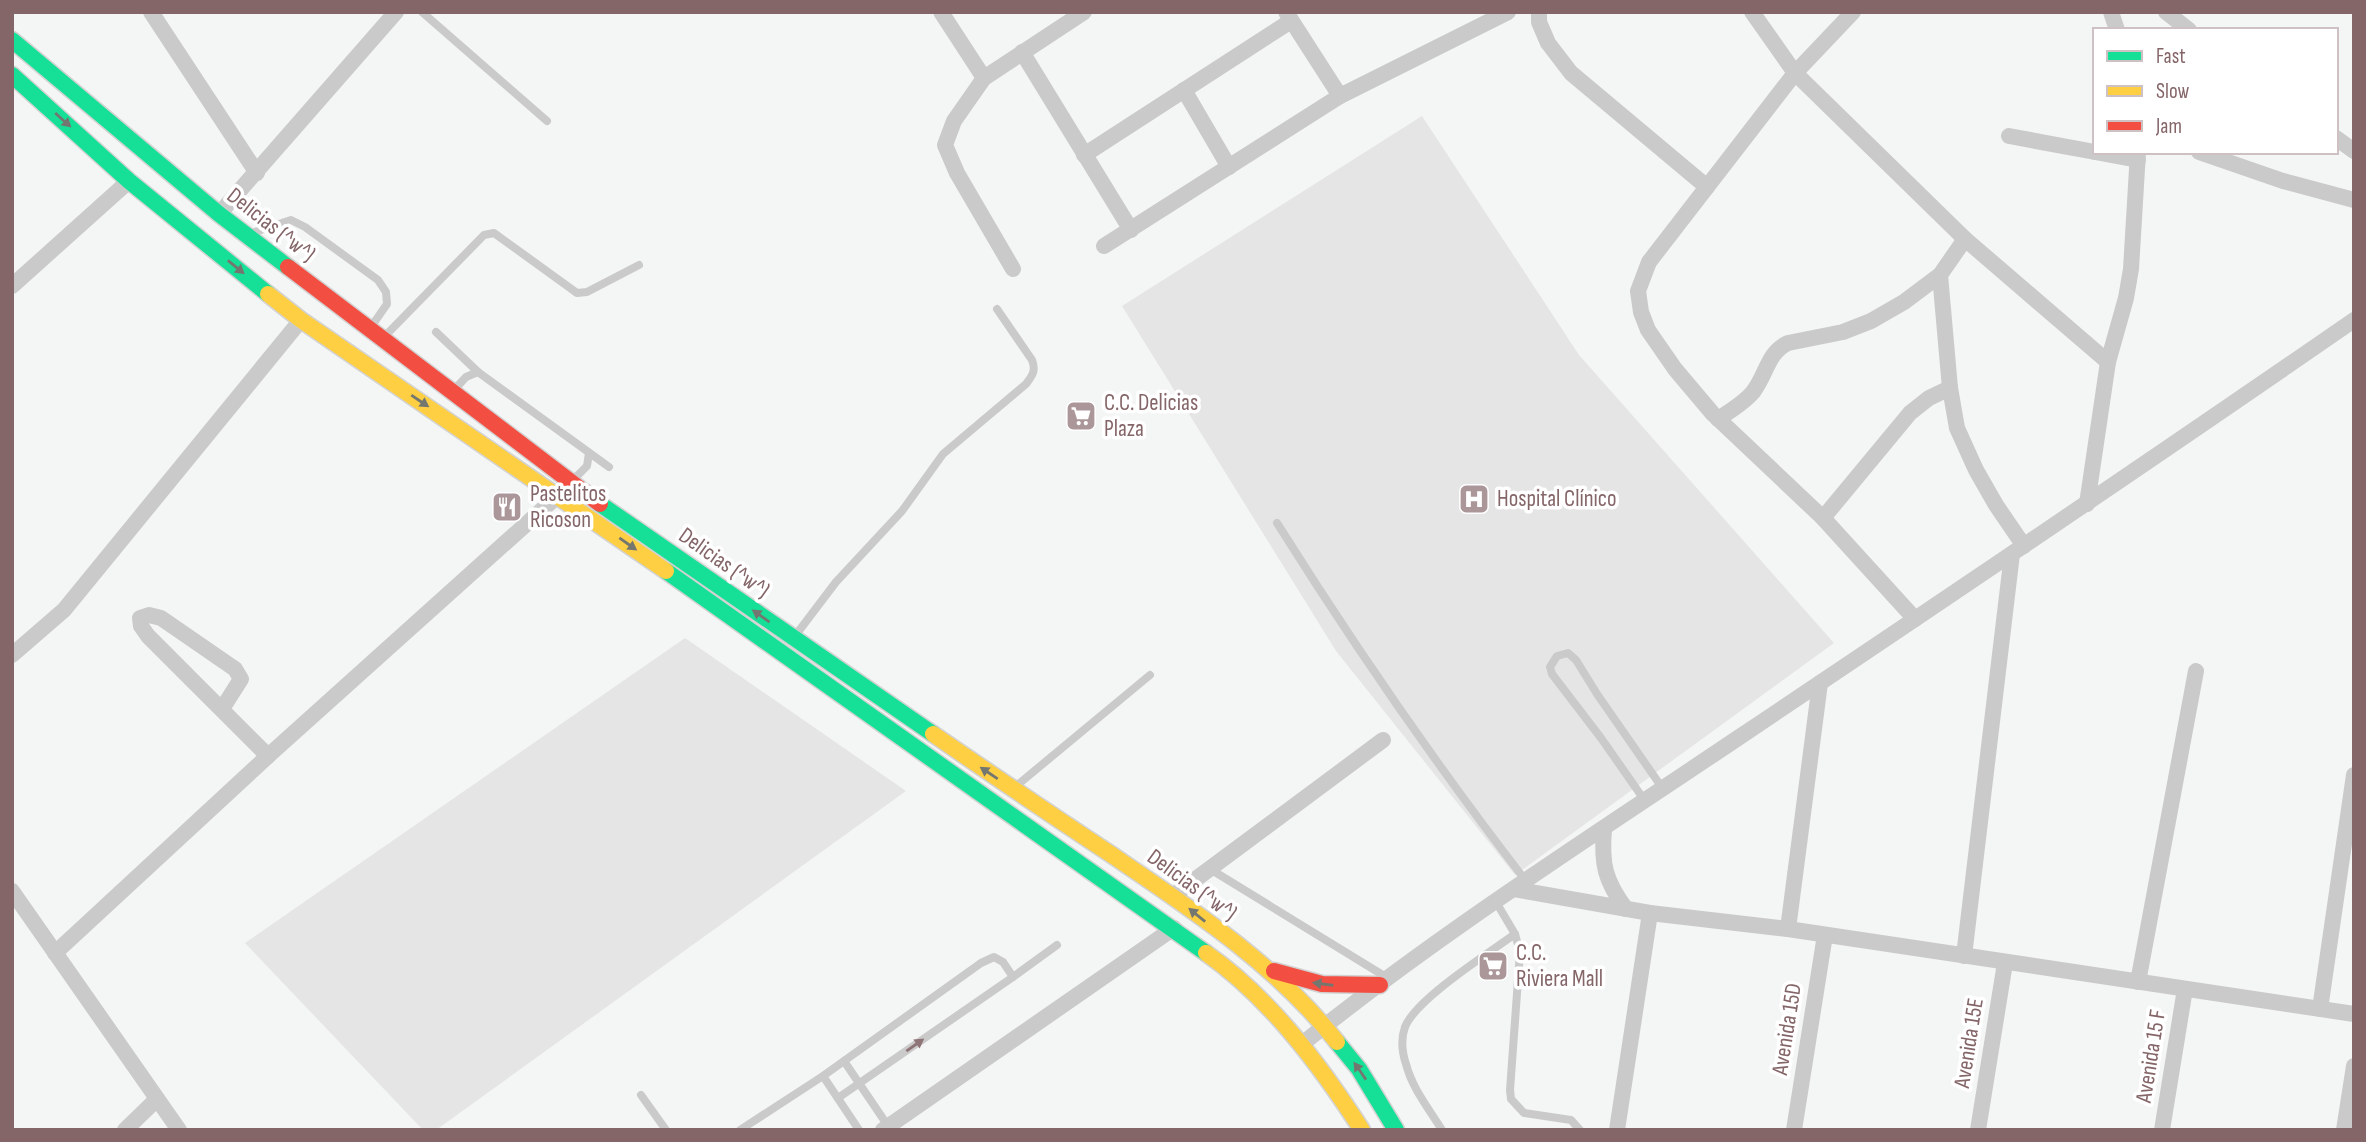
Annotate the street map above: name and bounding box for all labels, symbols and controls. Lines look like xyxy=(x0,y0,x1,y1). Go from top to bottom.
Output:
legend xyxy=(2093,28,2338,154)
text: Fast xyxy=(2156,44,2186,69)
text: Slow xyxy=(2156,79,2190,104)
one-way arrow xyxy=(54,112,71,128)
text: Jam xyxy=(2155,114,2182,139)
street label: Delicias (^w^) xyxy=(221,182,321,268)
one-way arrow xyxy=(227,260,245,275)
place label: C.C. Delicias Plaza xyxy=(1104,389,1198,443)
one-way arrow xyxy=(411,394,429,408)
supermarket icon: C.C. Delicias Plaza xyxy=(1064,399,1098,433)
place label: Pastelitos Ricoson xyxy=(530,480,606,534)
hospital icon: Hospital Clínico xyxy=(1457,482,1491,516)
place label: Hospital Clínico xyxy=(1497,485,1616,513)
restaurant icon: Pastelitos Ricoson xyxy=(490,490,524,524)
street label: Delicias (^w^) xyxy=(673,522,775,604)
one-way arrow xyxy=(619,537,637,551)
one-way arrow xyxy=(752,609,770,623)
one-way arrow xyxy=(980,766,998,780)
street label: Delicias (^w^) xyxy=(1142,843,1242,927)
one-way arrow xyxy=(1188,908,1206,923)
place label: C.C. Riviera Mall xyxy=(1516,939,1603,993)
supermarket icon: C.C. Riviera Mall xyxy=(1476,949,1510,983)
one-way arrow xyxy=(1312,978,1334,989)
street label: Avenida 15D xyxy=(1766,981,1808,1078)
street label: Avenida 15E xyxy=(1948,996,1990,1091)
street label: Avenida 15 F xyxy=(2130,1008,2172,1105)
one-way arrow xyxy=(906,1038,924,1052)
one-way arrow xyxy=(1353,1062,1367,1080)

